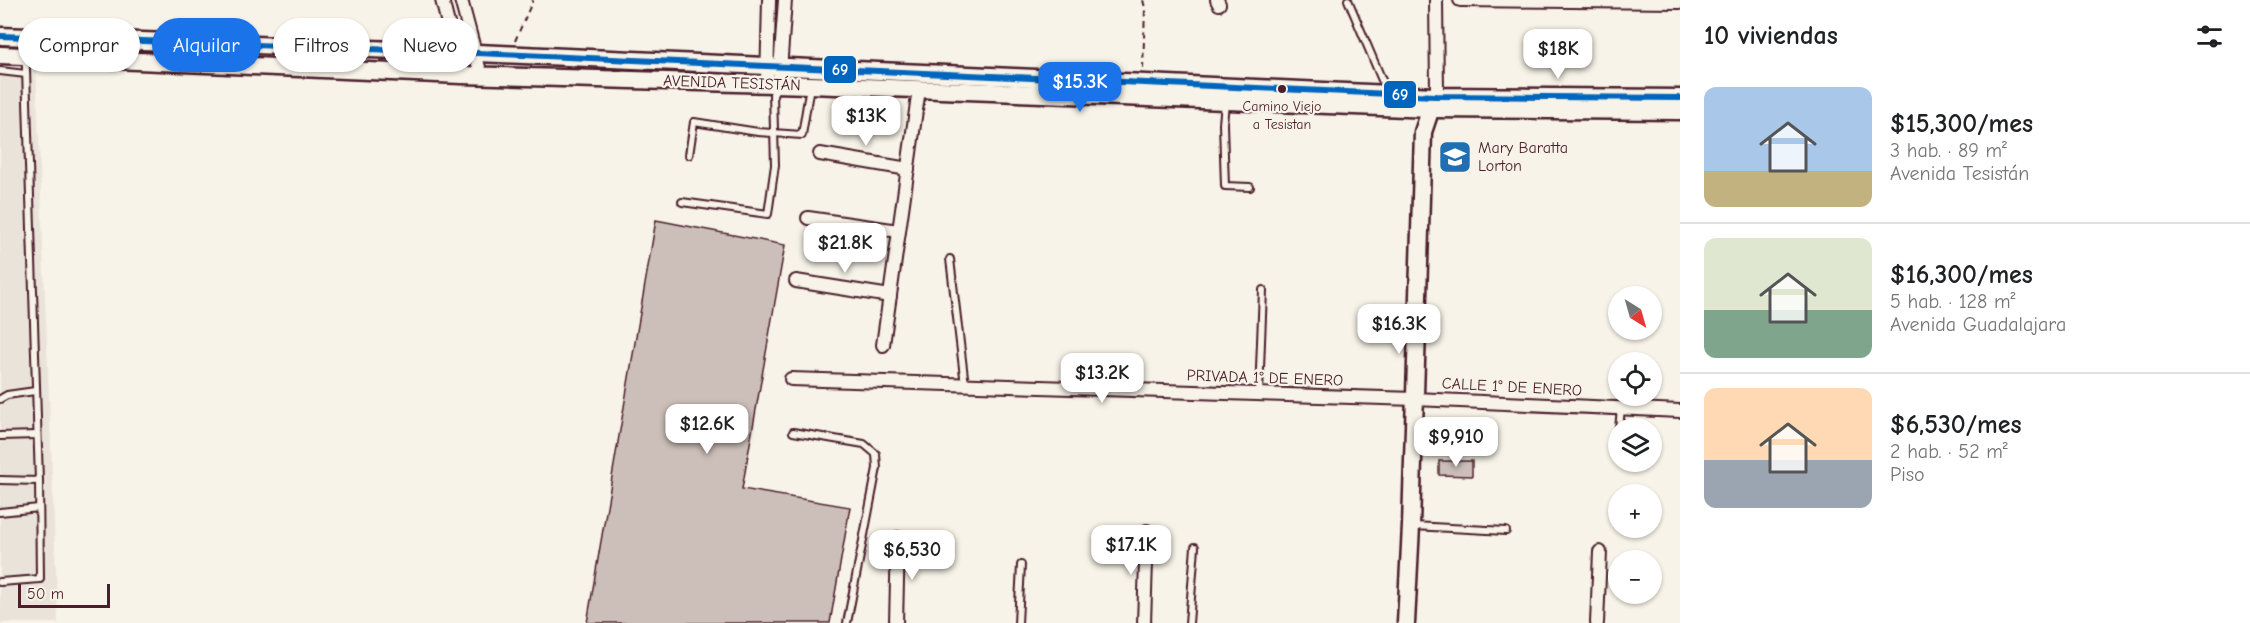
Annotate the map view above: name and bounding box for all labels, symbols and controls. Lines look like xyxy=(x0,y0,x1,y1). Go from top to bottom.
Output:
chip: Comprar xyxy=(18,18,140,72)
chip: Alquilar xyxy=(152,18,261,72)
chip: Filtros xyxy=(273,18,370,72)
chip: Nuevo xyxy=(382,18,478,72)
icon: filters xyxy=(2193,20,2226,53)
text: 10 viviendas xyxy=(1704,21,1838,51)
pin: $18K xyxy=(1522,29,1594,80)
text: $18K xyxy=(1537,37,1579,60)
line badge: 69 xyxy=(823,55,857,84)
text: 69 xyxy=(832,61,848,79)
pin: $15.3K xyxy=(1031,62,1129,113)
text: $15.3K xyxy=(1052,70,1108,93)
street label: AVENIDA TESISTÁN xyxy=(663,71,801,94)
line badge: 69 xyxy=(1383,80,1417,109)
marker: Camino Viejo a Tesistan xyxy=(1276,83,1288,95)
text: 69 xyxy=(1392,86,1408,104)
pin: $13K xyxy=(830,96,902,147)
place label: Camino Viejo a Tesistan xyxy=(1243,98,1321,133)
text: $13K xyxy=(845,104,887,127)
text: $15,300/mes xyxy=(1890,109,2033,139)
icon: home xyxy=(1752,111,1824,183)
school or university icon: Mary Baratta Lorton xyxy=(1437,139,1473,175)
place label: Mary Baratta Lorton xyxy=(1478,139,1568,175)
text: 3 hab. · 89 m² xyxy=(1890,139,2007,162)
text: Avenida Tesistán xyxy=(1890,162,2029,185)
pin: $21.8K xyxy=(796,223,894,274)
text: $21.8K xyxy=(818,231,872,254)
text: $16,300/mes xyxy=(1890,260,2033,290)
icon: home xyxy=(1752,262,1824,334)
north arrow xyxy=(1608,286,1662,340)
map controls xyxy=(1608,286,1662,604)
text: 5 hab. · 128 m² xyxy=(1890,290,2016,313)
pin: $16.3K xyxy=(1350,304,1448,355)
text: $16.3K xyxy=(1371,312,1427,335)
text: Avenida Guadalajara xyxy=(1890,313,2066,336)
button: locate xyxy=(1608,352,1662,406)
pin: $13.2K xyxy=(1053,353,1151,404)
text: $13.2K xyxy=(1075,361,1129,384)
street label: PRIVADA 1° DE ENERO xyxy=(1186,366,1344,390)
street label: CALLE 1° DE ENERO xyxy=(1441,374,1583,400)
pin: $12.6K xyxy=(658,404,756,455)
text: $6,530/mes xyxy=(1890,410,2022,440)
text: $12.6K xyxy=(679,412,735,435)
icon: home xyxy=(1752,412,1824,484)
pin: $9,910 xyxy=(1407,417,1505,468)
button: layers xyxy=(1608,418,1662,472)
text: $9,910 xyxy=(1428,425,1484,448)
text: 2 hab. · 52 m² xyxy=(1890,440,2008,463)
text: Piso xyxy=(1890,463,1925,486)
button: + xyxy=(1608,484,1662,538)
pin: $17.1K xyxy=(1082,525,1180,576)
pin: $6,530 xyxy=(863,530,961,581)
text: $17.1K xyxy=(1105,533,1157,556)
text: $6,530 xyxy=(883,538,941,561)
button: − xyxy=(1608,550,1662,604)
scale bar xyxy=(18,581,110,608)
text: 50 m xyxy=(27,585,64,603)

